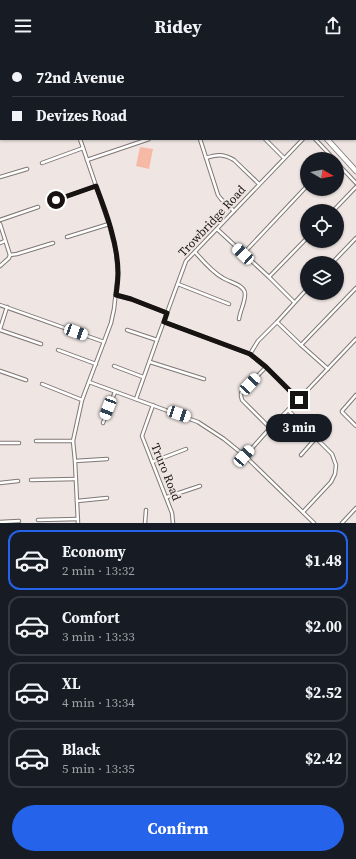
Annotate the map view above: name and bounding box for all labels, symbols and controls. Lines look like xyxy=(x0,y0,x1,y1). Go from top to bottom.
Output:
text: Ridey xyxy=(154,14,202,39)
icon: menu xyxy=(12,15,34,37)
icon: share xyxy=(322,15,344,37)
text: 72nd Avenue xyxy=(36,67,124,88)
text: Devizes Road xyxy=(36,105,127,126)
north arrow xyxy=(300,152,344,196)
map controls xyxy=(300,152,344,300)
street label: Trowbridge Road xyxy=(175,182,249,260)
route start xyxy=(47,191,65,209)
button: locate xyxy=(300,204,344,248)
car xyxy=(230,241,256,267)
button: layers xyxy=(300,256,344,300)
car xyxy=(63,322,89,342)
car xyxy=(237,371,263,397)
route end xyxy=(290,391,308,409)
car xyxy=(98,395,118,421)
car xyxy=(166,404,192,424)
callout: 3 min xyxy=(266,414,332,442)
text: 3 min xyxy=(282,419,316,436)
street label: Truro Road xyxy=(147,441,185,503)
car xyxy=(232,443,256,469)
text: Economy xyxy=(62,541,126,562)
icon: car xyxy=(14,542,50,578)
text: $1.48 xyxy=(305,550,342,571)
text: 2 min · 13:32 xyxy=(62,562,135,579)
text: Comfort xyxy=(62,607,120,628)
icon: car xyxy=(14,608,50,644)
text: $2.00 xyxy=(305,616,342,637)
text: 3 min · 13:33 xyxy=(62,628,135,645)
text: XL xyxy=(62,673,81,694)
icon: car xyxy=(14,674,50,710)
text: $2.52 xyxy=(305,682,342,703)
text: 4 min · 13:34 xyxy=(62,694,135,711)
text: Black xyxy=(62,739,101,760)
icon: car xyxy=(14,740,50,776)
text: $2.42 xyxy=(305,748,342,769)
text: 5 min · 13:35 xyxy=(62,760,135,777)
button: Confirm xyxy=(12,805,344,851)

